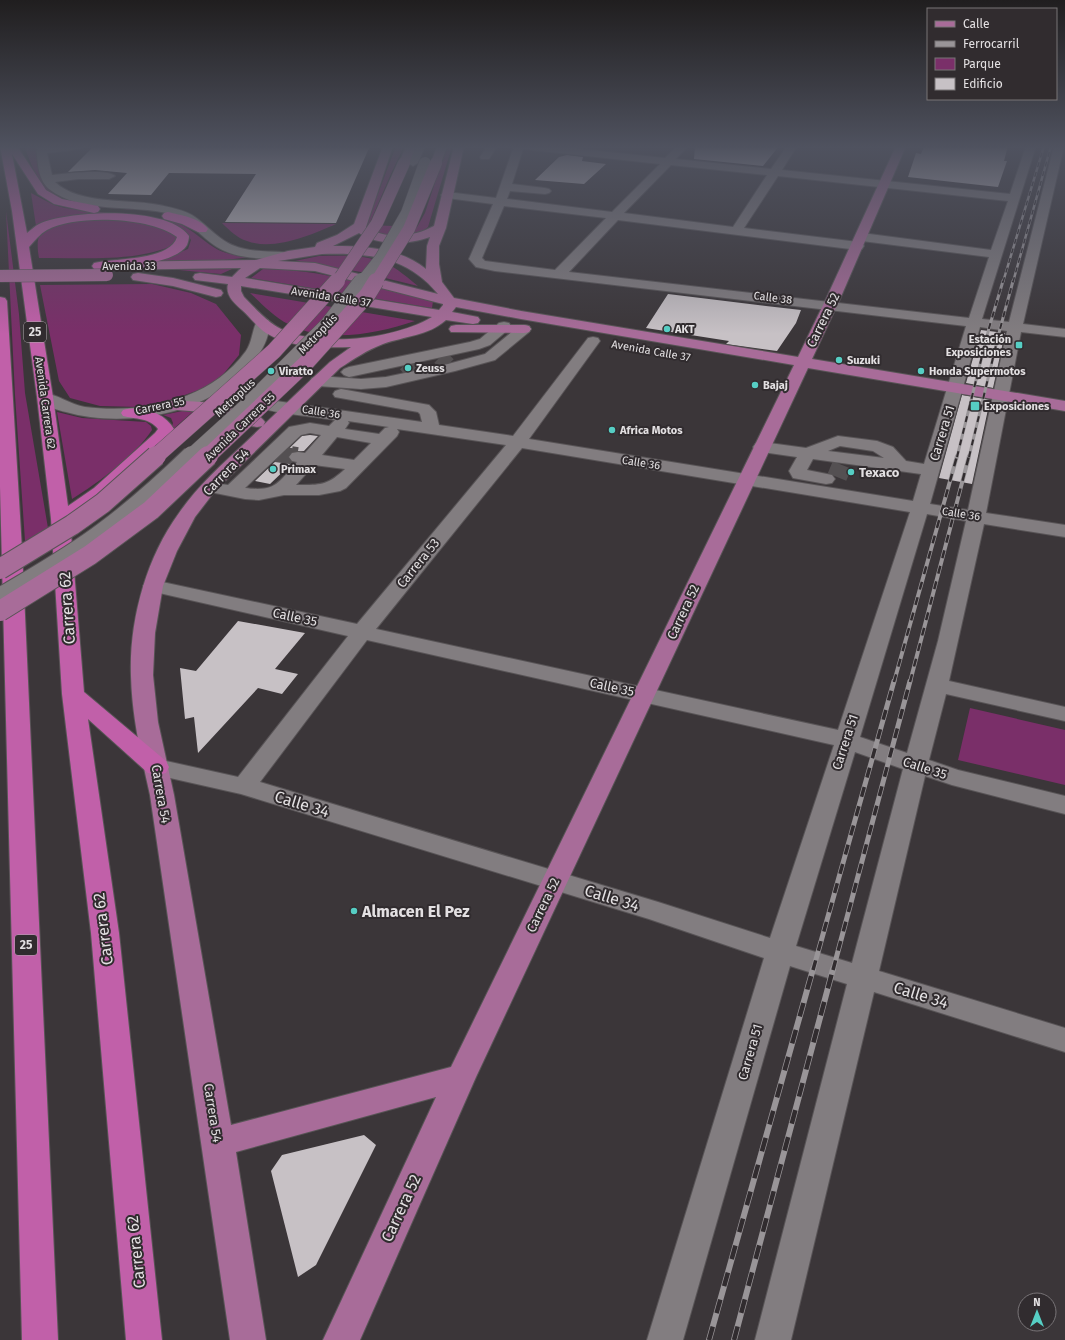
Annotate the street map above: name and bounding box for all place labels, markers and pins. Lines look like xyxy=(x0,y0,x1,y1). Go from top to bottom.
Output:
place label: AKT xyxy=(674,323,694,336)
marker: AKT xyxy=(662,324,672,334)
place label: Estación Exposiciones xyxy=(946,333,1012,359)
marker: Estación Exposiciones xyxy=(1014,340,1024,350)
place label: Suzuki xyxy=(847,354,880,367)
marker: Suzuki xyxy=(834,355,844,365)
place label: Zeuss xyxy=(416,362,445,375)
marker: Zeuss xyxy=(403,363,413,373)
place label: Viratto xyxy=(278,365,314,378)
place label: Honda Supermotos xyxy=(929,365,1026,378)
marker: Viratto xyxy=(266,366,276,376)
marker: Honda Supermotos xyxy=(916,366,926,376)
place label: Bajaj xyxy=(763,379,788,392)
marker: Bajaj xyxy=(750,380,760,390)
marker: Exposiciones xyxy=(969,400,981,412)
place label: Exposiciones xyxy=(984,400,1050,413)
place label: Africa Motos xyxy=(619,424,683,437)
marker: Africa Motos xyxy=(607,425,617,435)
place label: Primax xyxy=(281,463,316,476)
marker: Primax xyxy=(268,464,278,474)
place label: Texaco xyxy=(859,465,900,480)
marker: Texaco xyxy=(846,467,856,477)
place label: Almacen El Pez xyxy=(361,902,470,921)
marker: Almacen El Pez xyxy=(349,906,359,916)

